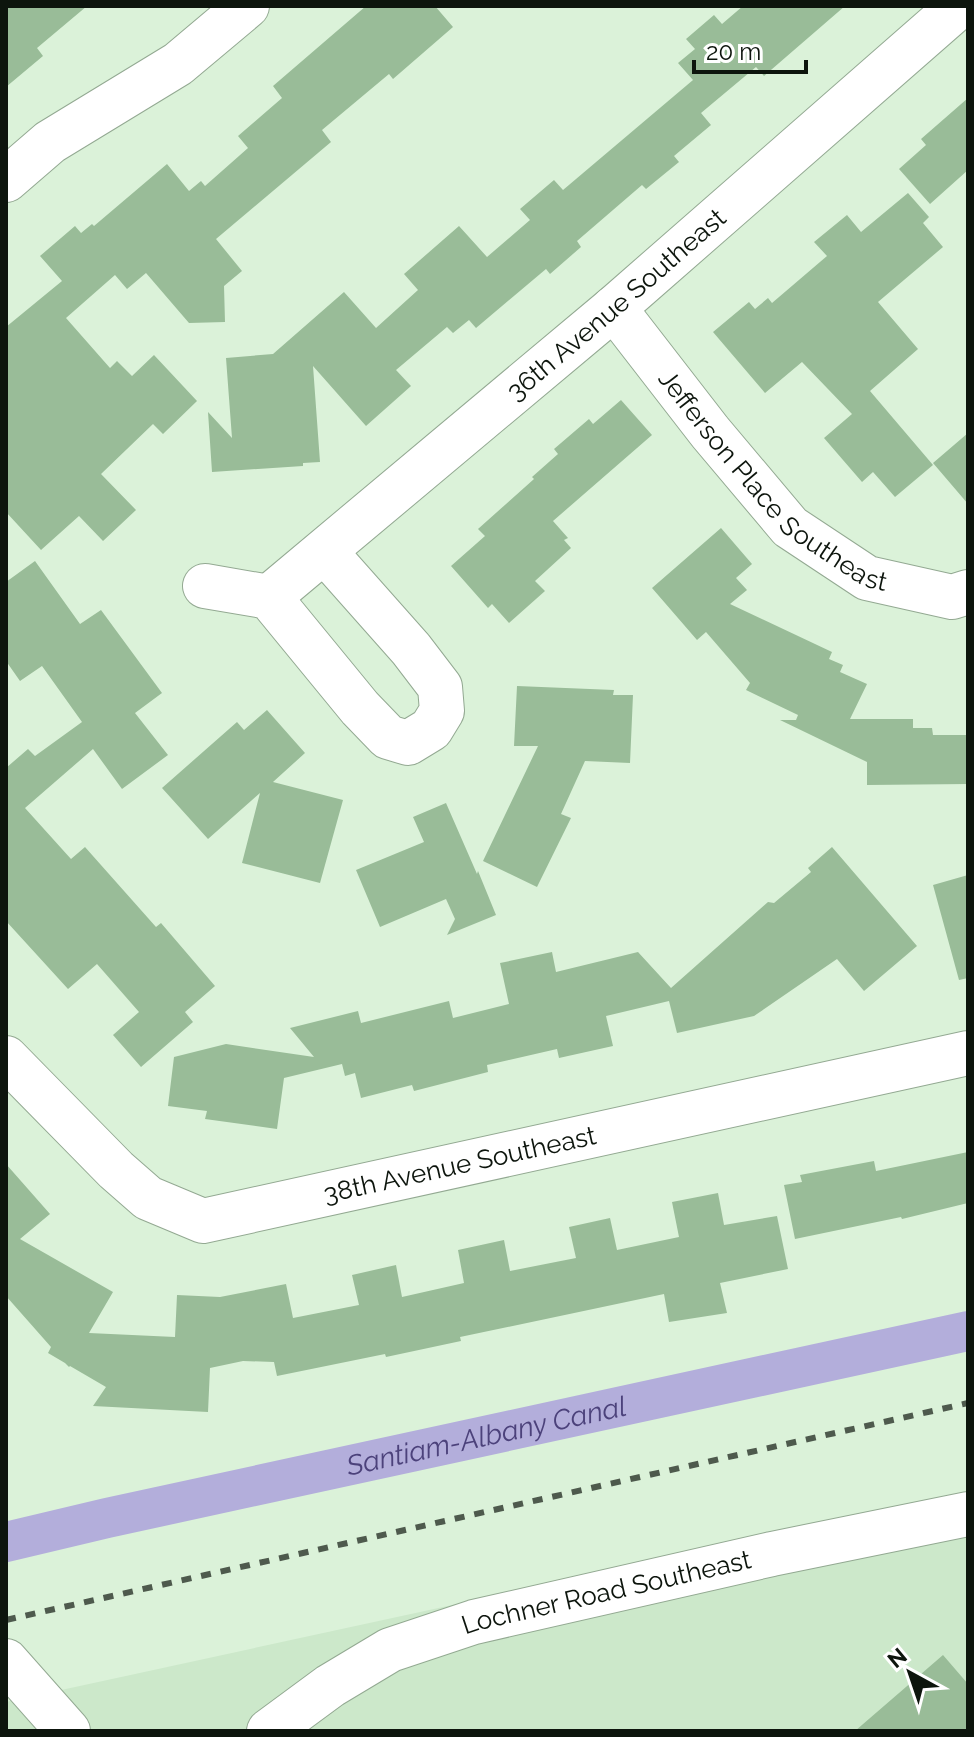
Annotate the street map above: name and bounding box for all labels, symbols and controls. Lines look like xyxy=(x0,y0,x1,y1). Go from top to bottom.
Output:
scale bar xyxy=(694,24,806,74)
text: 20 m xyxy=(706,37,761,66)
street label: 36th Avenue Southeast xyxy=(501,202,732,406)
street label: Jefferson Place Southeast xyxy=(653,364,890,597)
street label: 38th Avenue Southeast xyxy=(321,1120,599,1209)
water label: Santiam-Albany Canal xyxy=(342,1389,629,1482)
street label: Lochner Road Southeast xyxy=(458,1544,754,1640)
north arrow xyxy=(870,1633,950,1713)
text: N xyxy=(882,1642,912,1673)

